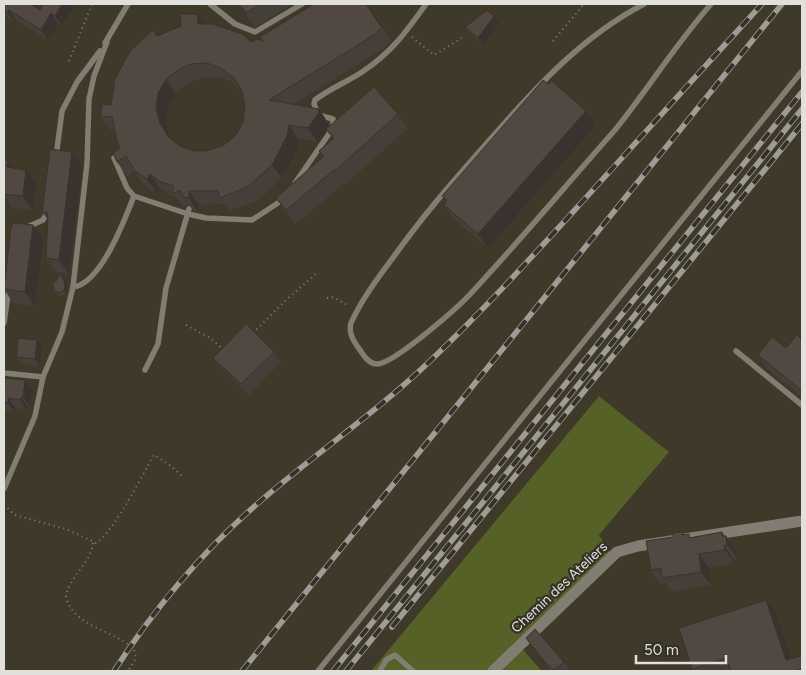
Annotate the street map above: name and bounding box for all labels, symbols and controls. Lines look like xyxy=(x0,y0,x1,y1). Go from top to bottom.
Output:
street label: Chemin des Ateliers xyxy=(508,538,611,636)
scale bar xyxy=(636,632,726,664)
text: 50 m xyxy=(644,641,679,659)

